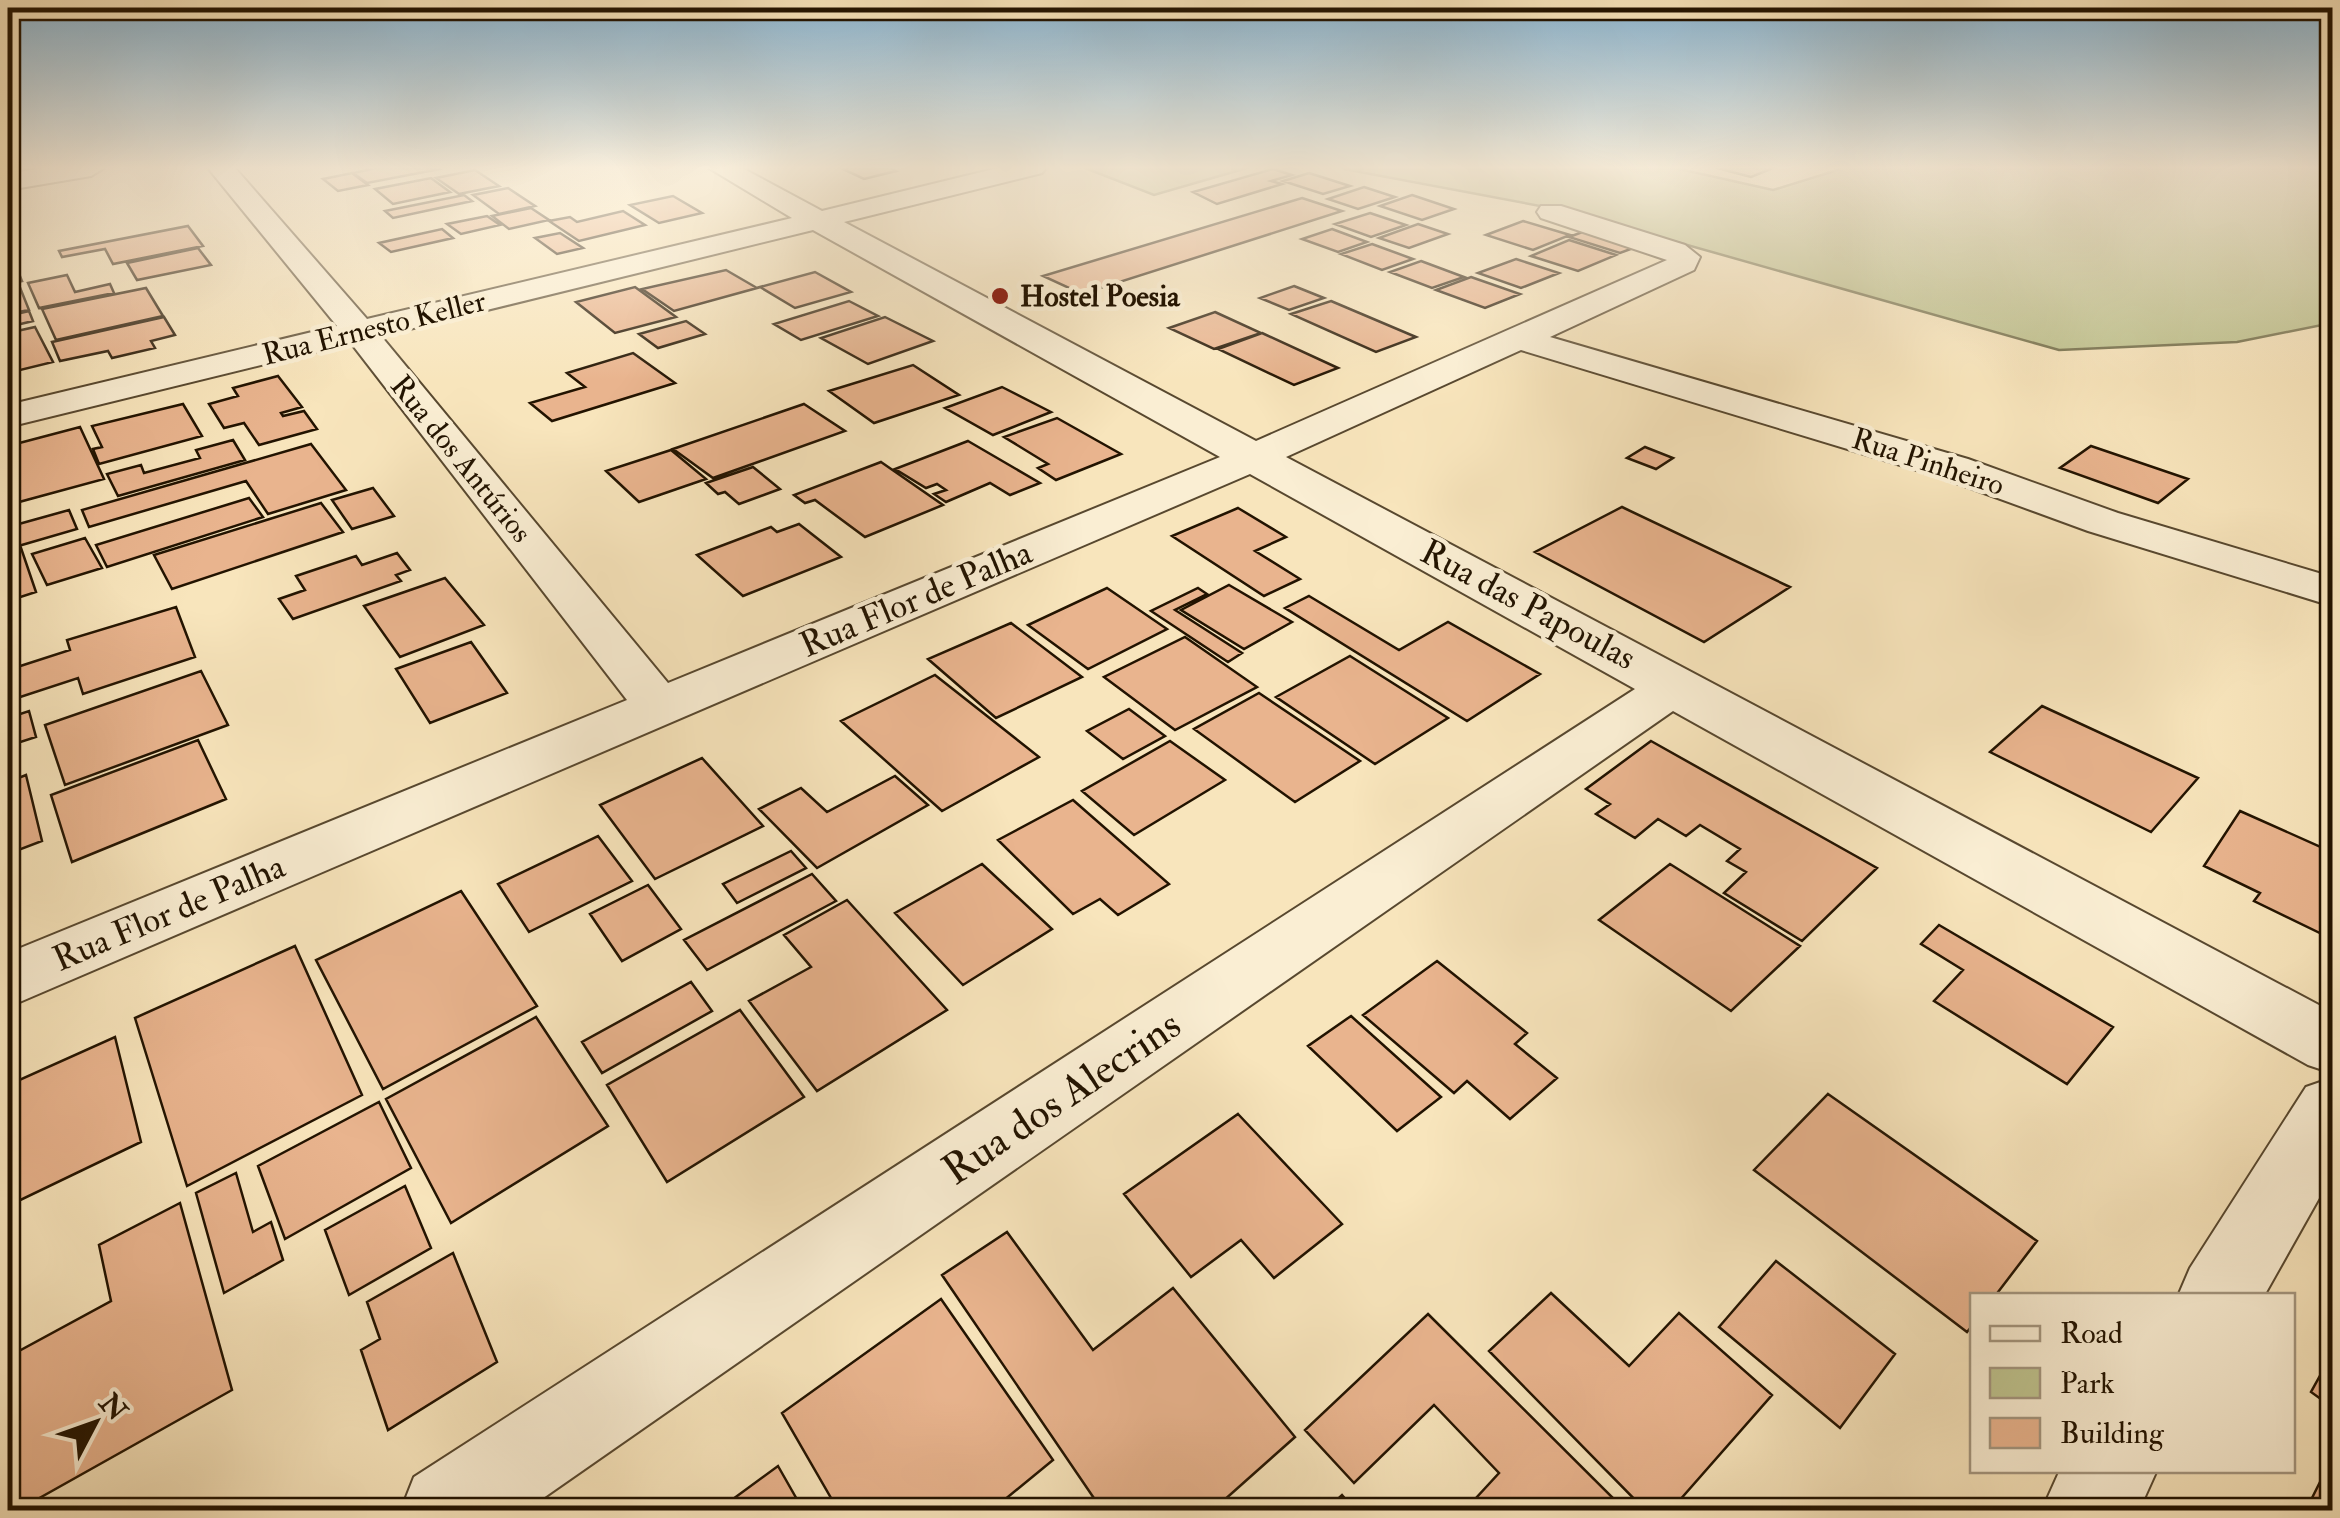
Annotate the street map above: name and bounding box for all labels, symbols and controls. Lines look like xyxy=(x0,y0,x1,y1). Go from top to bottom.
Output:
place label: Hostel Poesia xyxy=(1020,278,1181,315)
street label: Rua Ernesto Keller xyxy=(258,282,490,374)
marker: Hostel Poesia xyxy=(989,285,1011,307)
street label: Rua dos Antúrios xyxy=(382,368,540,550)
street label: Rua Pinheiro xyxy=(1847,420,2009,504)
street label: Rua Flor de Palha xyxy=(793,530,1039,668)
street label: Rua das Papoulas xyxy=(1413,530,1643,680)
street label: Rua Flor de Palha xyxy=(46,844,292,982)
street label: Rua dos Alecrins xyxy=(933,999,1191,1197)
legend xyxy=(1970,1293,2295,1473)
text: Road xyxy=(2060,1315,2123,1352)
text: Park xyxy=(2060,1365,2115,1402)
north arrow xyxy=(45,1373,145,1473)
text: N xyxy=(91,1386,135,1429)
text: Building xyxy=(2060,1415,2165,1452)

